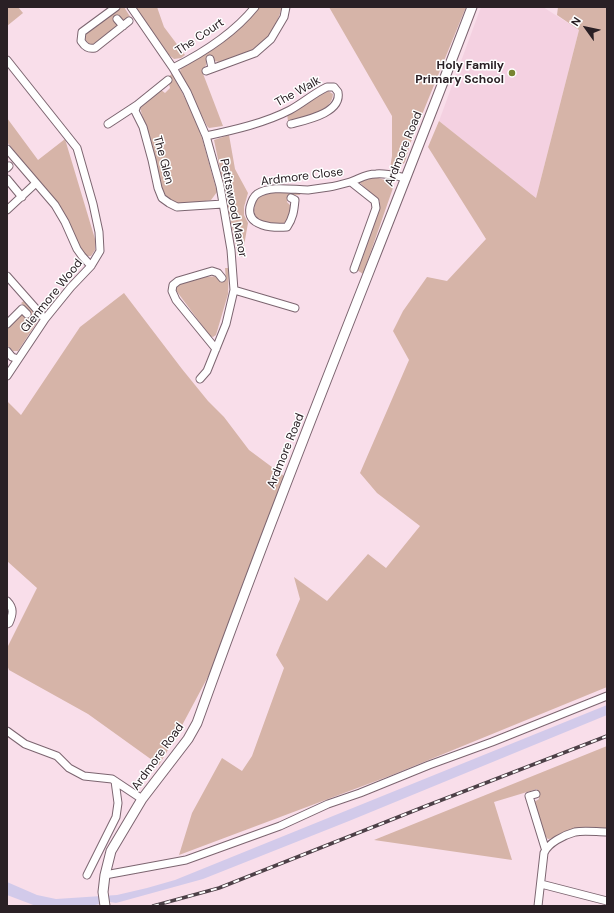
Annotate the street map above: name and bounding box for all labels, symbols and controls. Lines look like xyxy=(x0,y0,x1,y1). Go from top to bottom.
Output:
north arrow xyxy=(566,8,606,48)
text: N xyxy=(568,14,584,29)
street label: The Court xyxy=(173,16,227,58)
place label: Holy Family Primary School xyxy=(415,59,504,87)
marker: Holy Family Primary School xyxy=(507,68,517,78)
street label: The Walk xyxy=(273,74,323,110)
street label: Ardmore Road xyxy=(382,109,426,189)
street label: The Glen xyxy=(150,134,176,186)
street label: Petitswood Manor xyxy=(216,157,250,259)
street label: Ardmore Close xyxy=(260,165,344,189)
street label: Glenmore Wood xyxy=(18,256,86,336)
street label: Ardmore Road xyxy=(264,411,308,491)
street label: Ardmore Road xyxy=(129,721,187,793)

